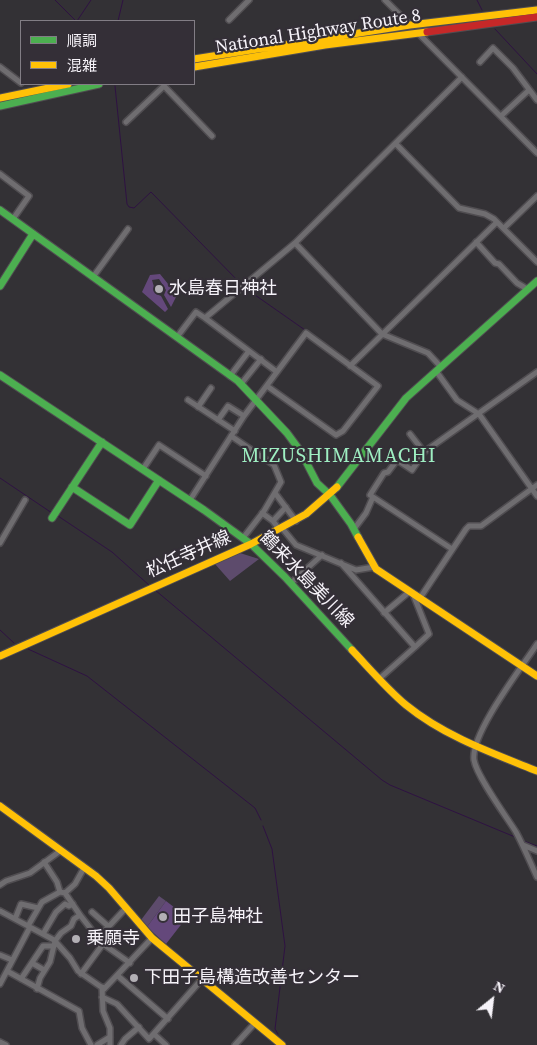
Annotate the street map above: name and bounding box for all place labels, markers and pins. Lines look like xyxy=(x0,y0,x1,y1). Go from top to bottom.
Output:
place label: 水島春日神社 xyxy=(169,278,277,300)
marker: 水島春日神社 xyxy=(153,283,165,295)
place label: 田子島神社 xyxy=(173,906,263,928)
marker: 田子島神社 xyxy=(157,911,169,923)
place label: 乗願寺 xyxy=(86,928,140,950)
marker: 乗願寺 xyxy=(70,933,82,945)
place label: 下田子島構造改善センター xyxy=(144,967,360,989)
marker: 下田子島構造改善センター xyxy=(128,972,140,984)

